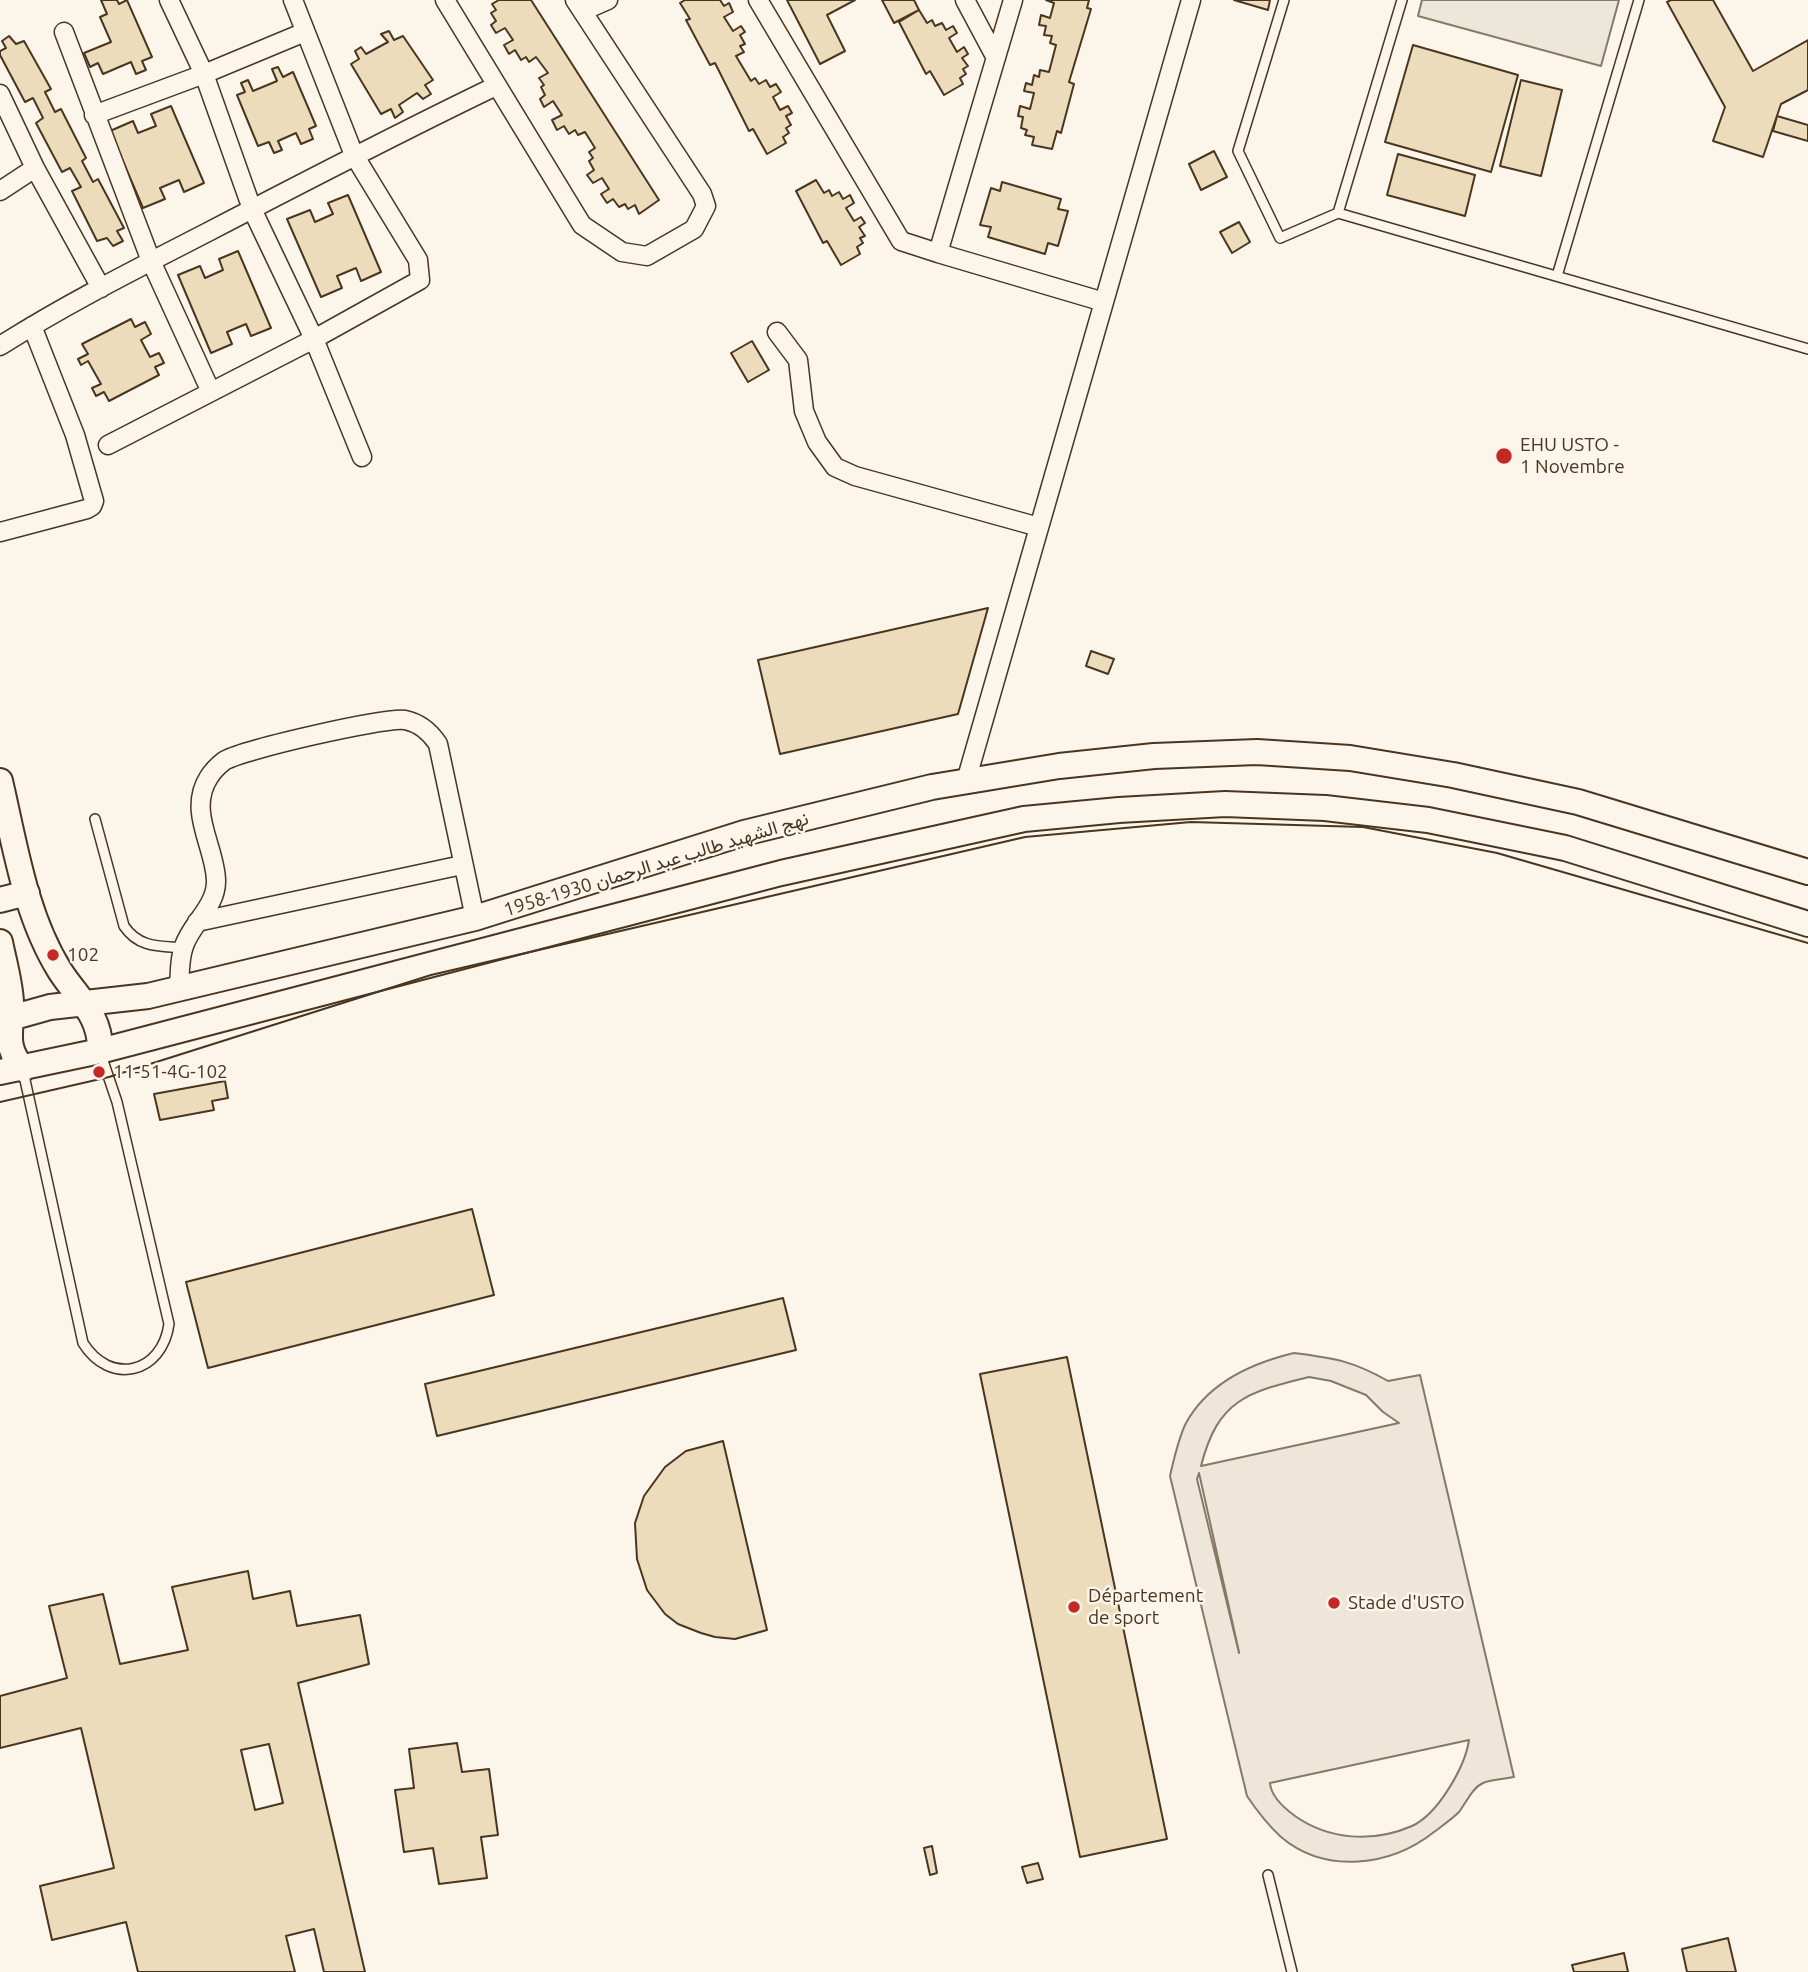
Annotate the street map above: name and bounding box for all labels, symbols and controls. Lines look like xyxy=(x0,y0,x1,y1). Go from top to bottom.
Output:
place label: EHU USTO - 1 Novembre xyxy=(1520,434,1625,478)
marker: EHU USTO - 1 Novembre xyxy=(1494,446,1514,466)
street label: نهج الشهيد طالب عبد الرحمان 1930-1958 xyxy=(501,807,811,921)
place label: 102 xyxy=(67,944,99,966)
marker: 102 xyxy=(45,947,61,963)
place label: 11-51-4G-102 xyxy=(113,1061,228,1083)
marker: 11-51-4G-102 xyxy=(91,1064,107,1080)
place label: Département de sport xyxy=(1088,1585,1203,1629)
place label: Stade d'USTO xyxy=(1348,1592,1465,1614)
marker: Stade d'USTO xyxy=(1326,1595,1342,1611)
marker: Département de sport xyxy=(1066,1599,1082,1615)

